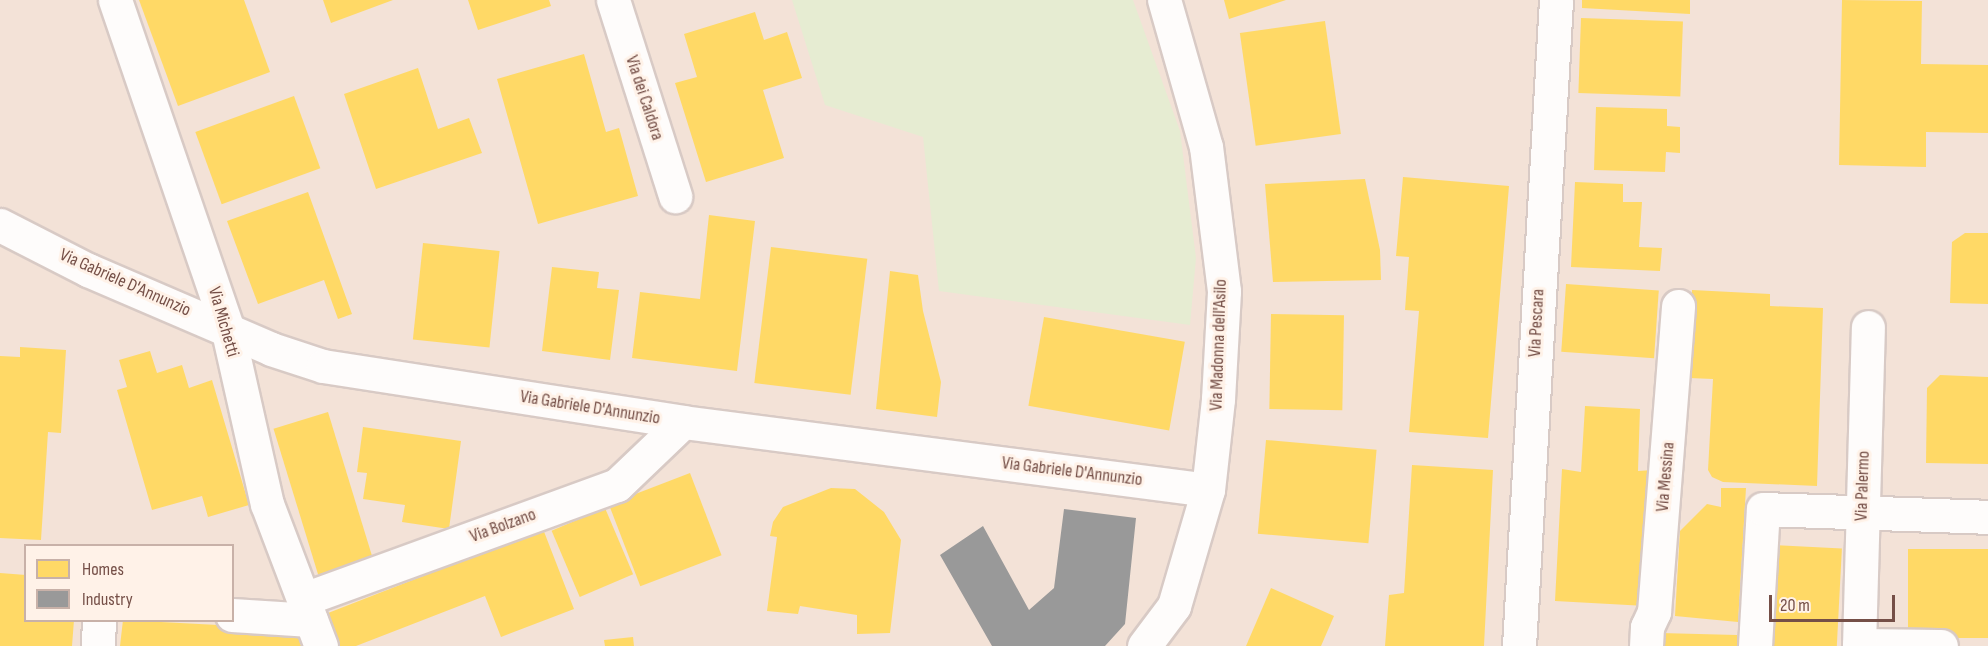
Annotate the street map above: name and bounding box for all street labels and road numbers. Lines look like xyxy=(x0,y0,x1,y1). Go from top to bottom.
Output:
street label: Via dei Caldora xyxy=(620,53,668,143)
street label: Via Gabriele D'Annunzio xyxy=(56,244,194,322)
street label: Via Madonna dell'Asilo xyxy=(1206,279,1232,411)
street label: Via Michetti xyxy=(203,285,243,359)
street label: Via Pescara xyxy=(1524,288,1550,358)
street label: Via Gabriele D'Annunzio xyxy=(518,386,662,430)
street label: Via Messina xyxy=(1652,441,1680,513)
street label: Via Palermo xyxy=(1851,450,1875,522)
street label: Via Gabriele D'Annunzio xyxy=(1001,453,1143,491)
street label: Via Bolzano xyxy=(467,504,539,548)

